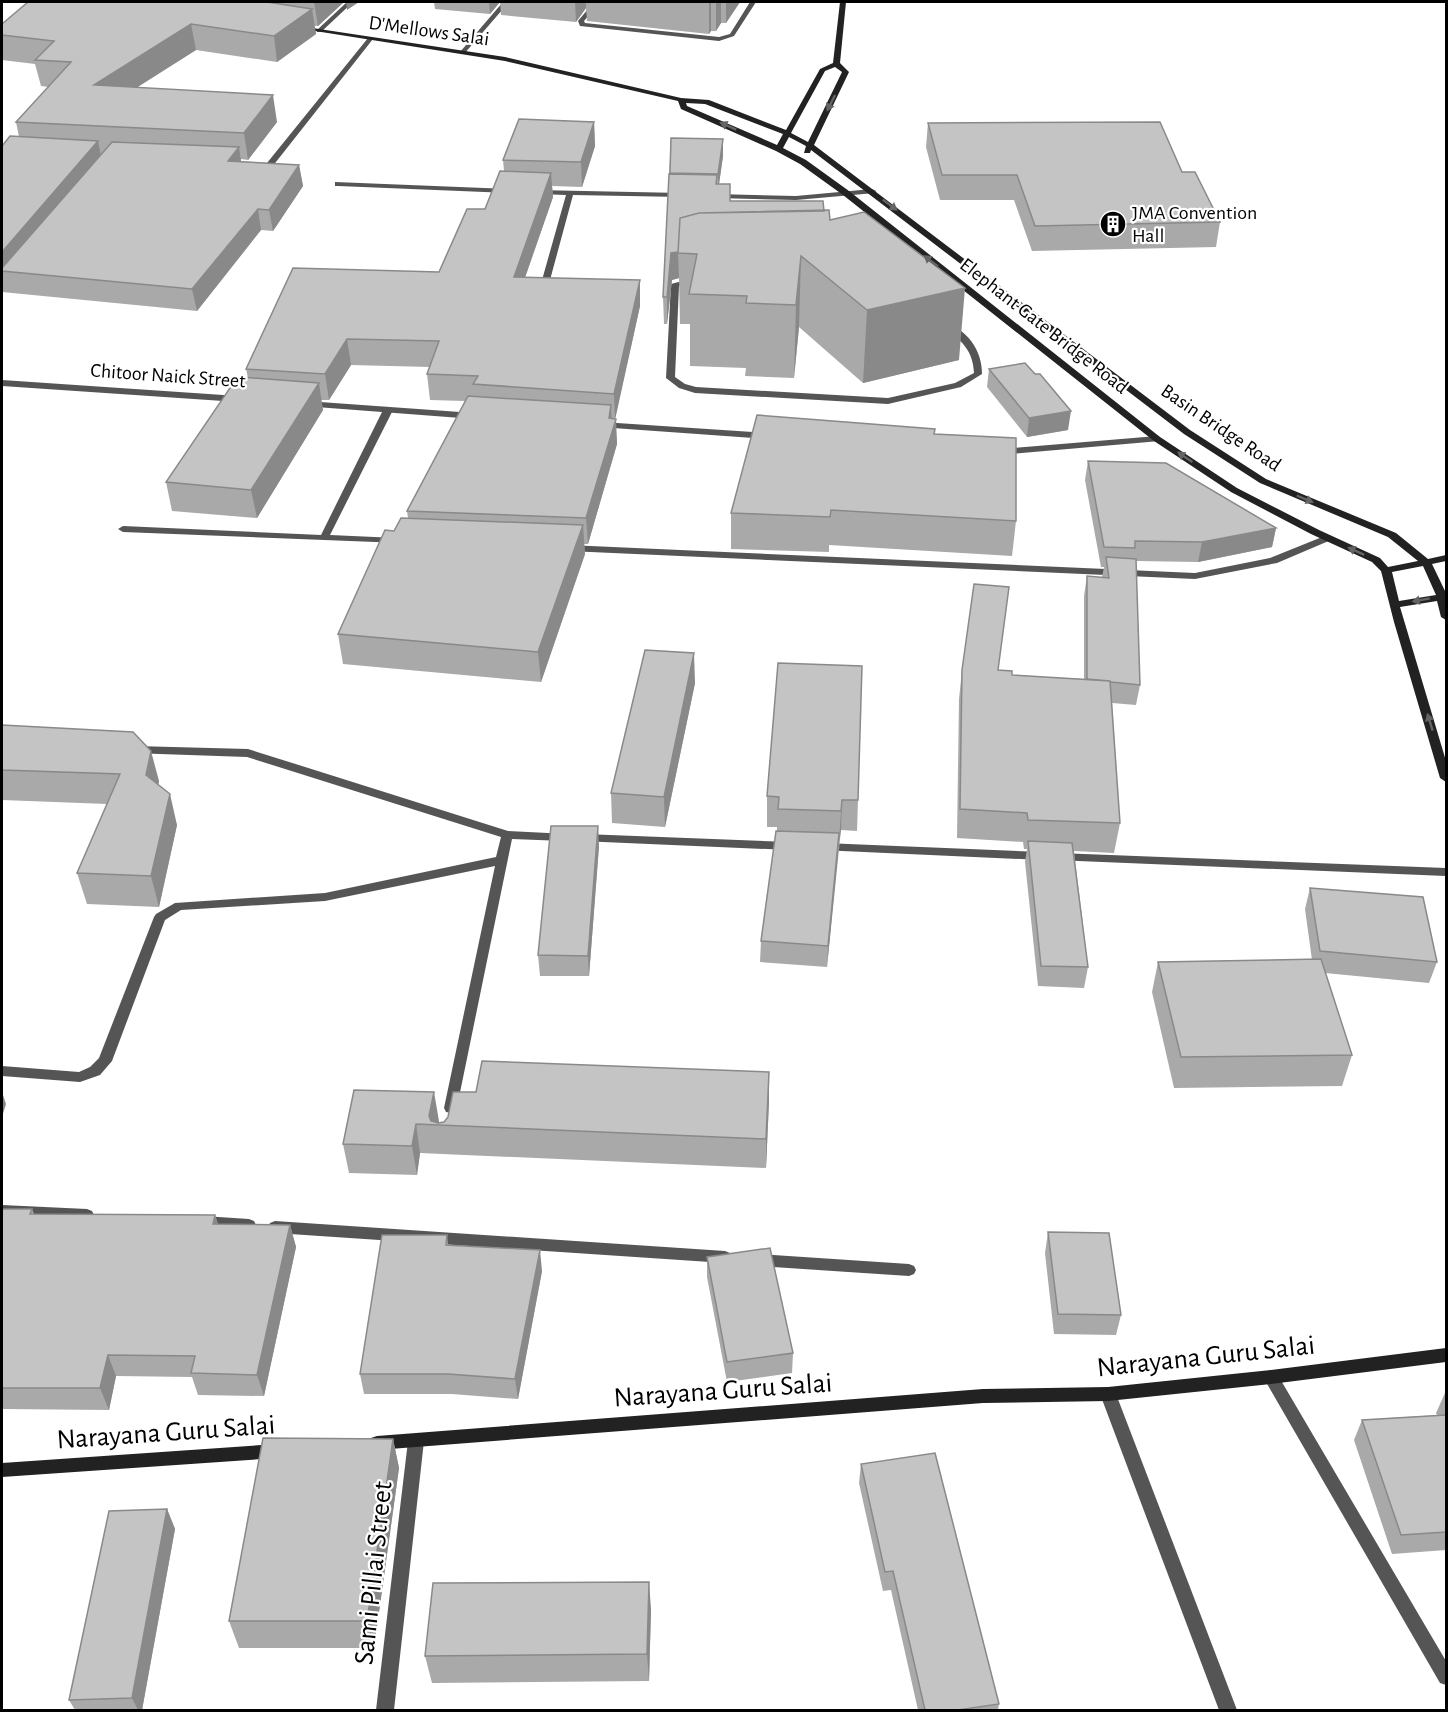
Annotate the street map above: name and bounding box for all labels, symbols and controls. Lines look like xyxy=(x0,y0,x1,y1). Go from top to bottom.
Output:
street label: D'Mellows Salai xyxy=(367,13,491,49)
one-way arrow xyxy=(826,94,836,112)
one-way arrow xyxy=(719,121,737,131)
one-way arrow xyxy=(882,199,898,211)
place label: JMA Convention Hall xyxy=(1132,203,1257,246)
building icon: JMA Convention Hall xyxy=(1098,209,1128,239)
street label: Elephant Gate Bridge Road xyxy=(956,254,1132,398)
one-way arrow xyxy=(924,255,939,267)
street label: Chitoor Naick Street xyxy=(90,361,247,391)
street label: Basin Bridge Road xyxy=(1157,381,1285,475)
one-way arrow xyxy=(1177,452,1193,463)
one-way arrow xyxy=(1297,494,1315,504)
one-way arrow xyxy=(1347,546,1364,555)
one-way arrow xyxy=(1411,596,1430,605)
one-way arrow xyxy=(1424,713,1434,731)
street label: Narayana Guru Salai xyxy=(1096,1332,1316,1382)
street label: Narayana Guru Salai xyxy=(613,1369,833,1413)
street label: Narayana Guru Salai xyxy=(56,1411,276,1455)
street label: Sami Pillai Street xyxy=(350,1480,398,1666)

